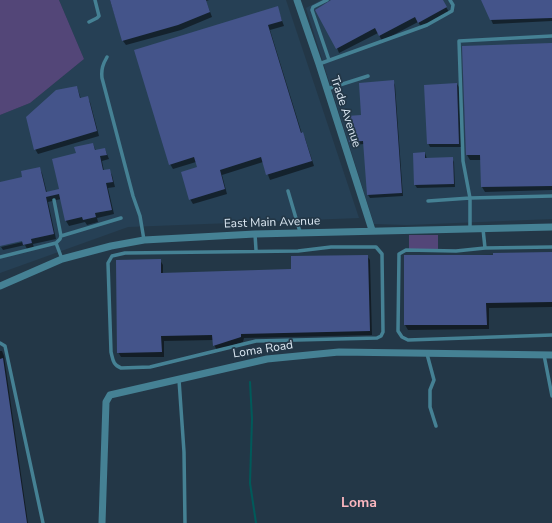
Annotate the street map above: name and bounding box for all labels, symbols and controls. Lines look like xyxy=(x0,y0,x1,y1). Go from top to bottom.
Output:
street label: Trade Avenue xyxy=(327,74,363,150)
street label: East Main Avenue xyxy=(224,214,320,232)
street label: Loma Road xyxy=(232,338,294,362)
district label: Loma xyxy=(341,496,377,512)

